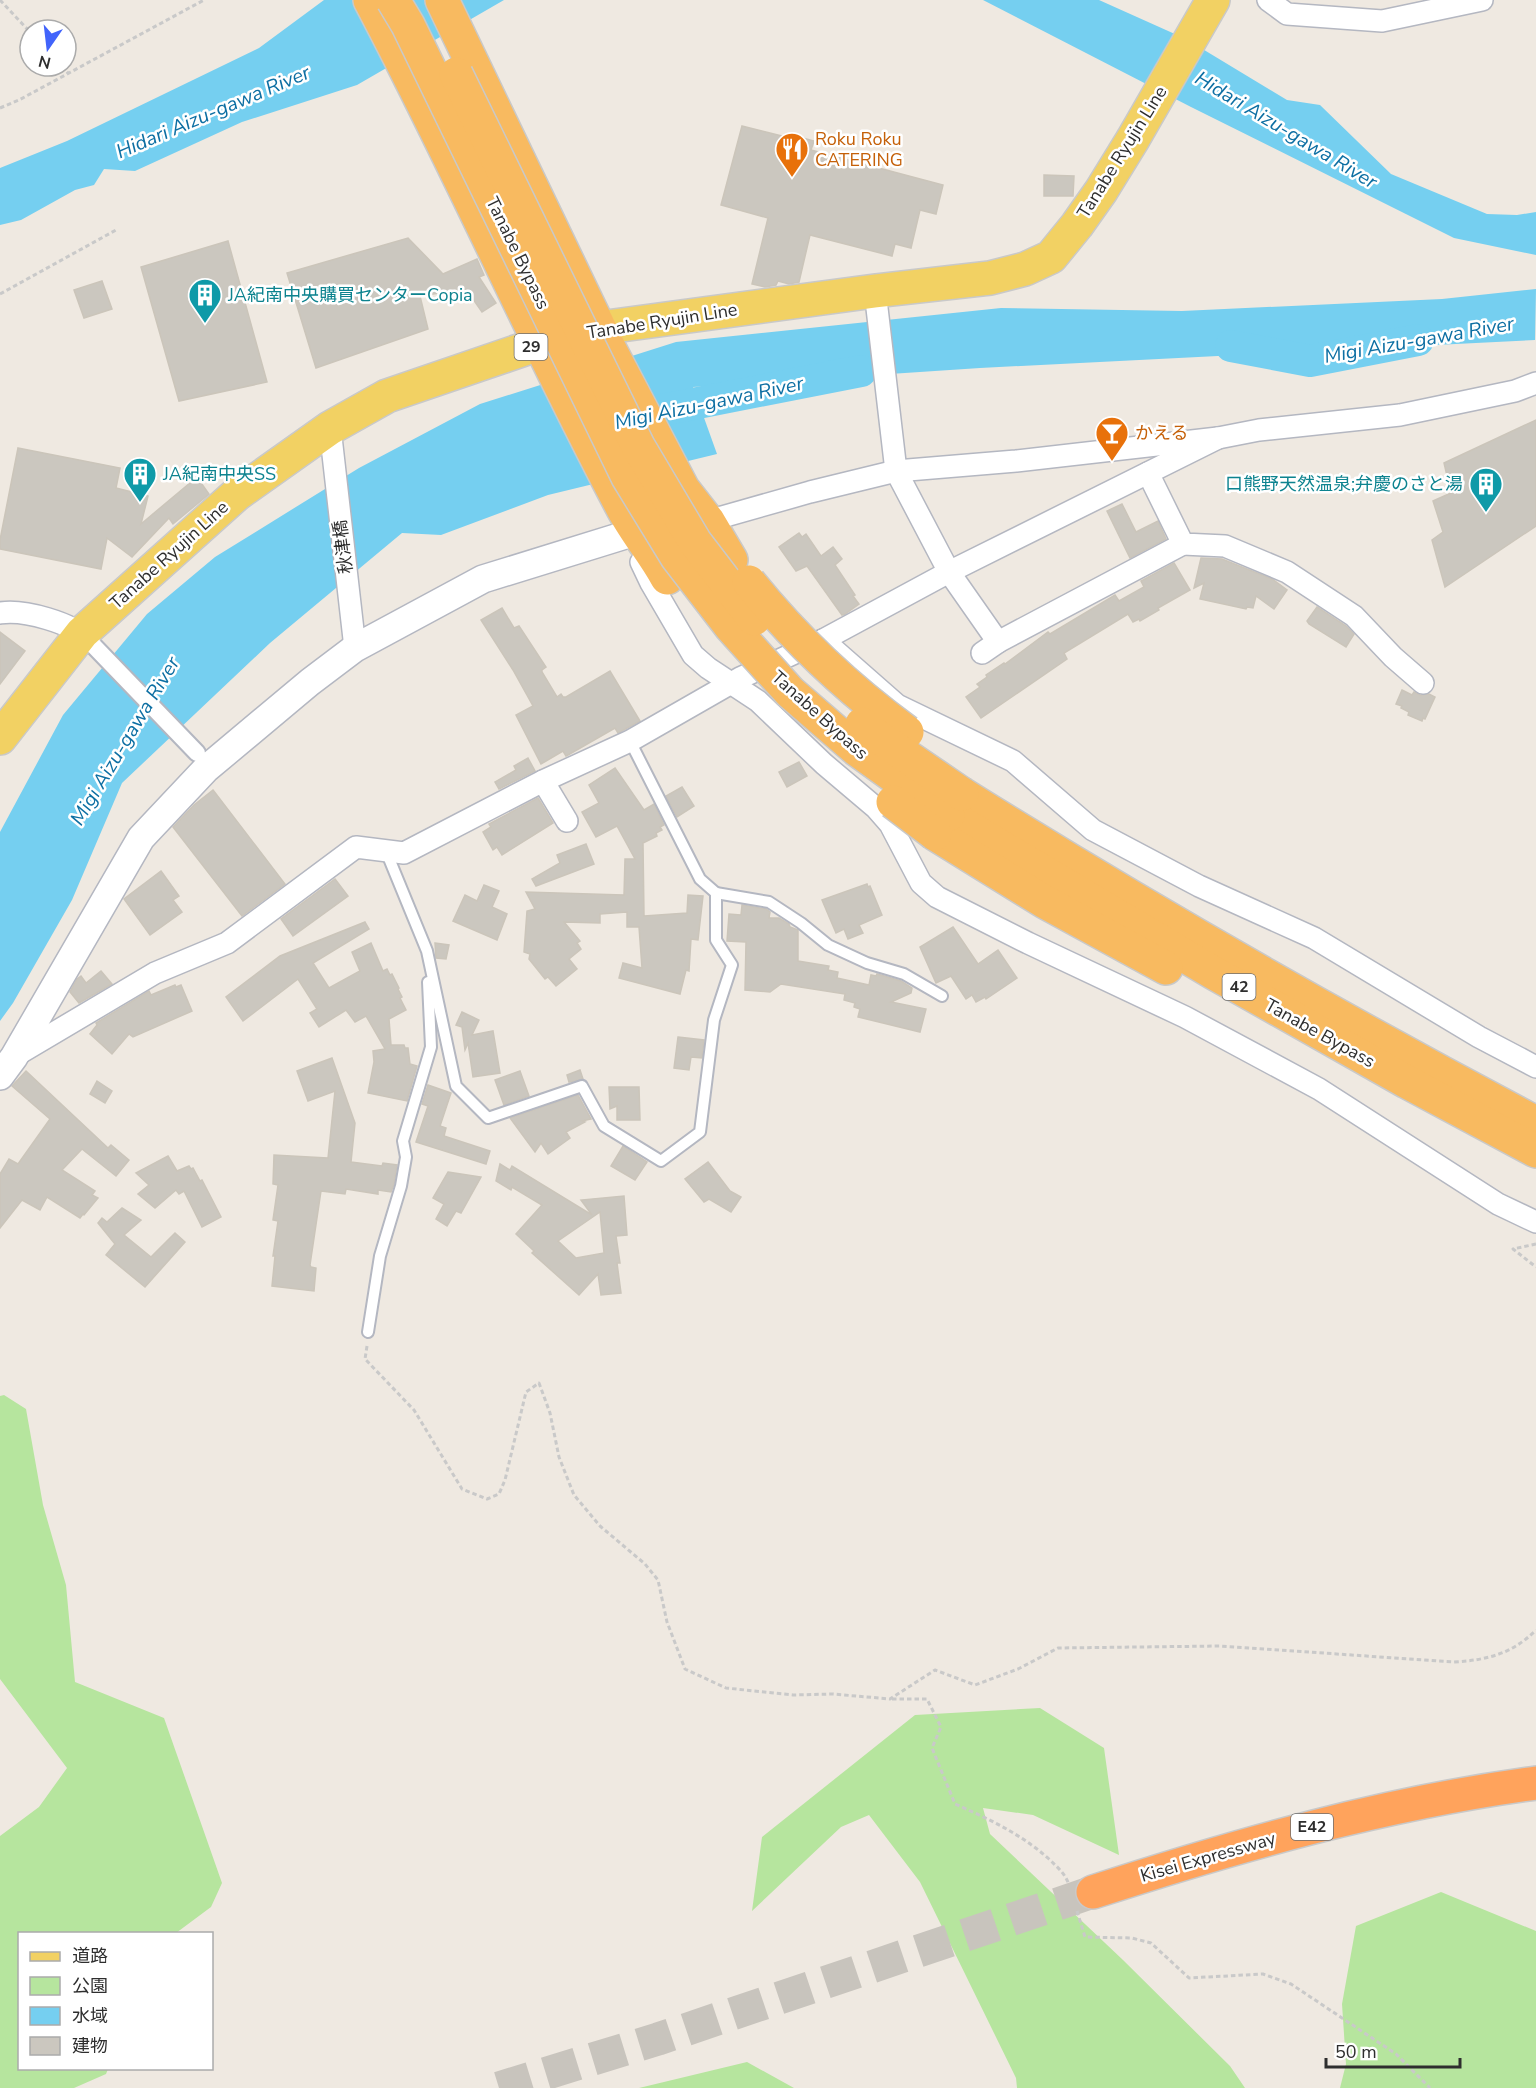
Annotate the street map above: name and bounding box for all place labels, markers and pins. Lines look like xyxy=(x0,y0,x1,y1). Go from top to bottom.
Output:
place label: Roku Roku CATERING xyxy=(815,127,903,172)
restaurant icon: Roku Roku CATERING xyxy=(774,131,810,178)
building icon: JA紀南中央購買センターCopia xyxy=(187,277,223,324)
place label: JA紀南中央購買センターCopia xyxy=(227,283,473,307)
bar icon: かえる xyxy=(1094,415,1130,462)
place label: かえる xyxy=(1135,421,1188,445)
building icon: JA紀南中央SS xyxy=(122,456,158,503)
place label: JA紀南中央SS xyxy=(162,462,276,486)
building icon: 口熊野天然温泉;弁慶のさと湯 xyxy=(1468,466,1504,513)
place label: 口熊野天然温泉;弁慶のさと湯 xyxy=(1225,472,1463,496)

